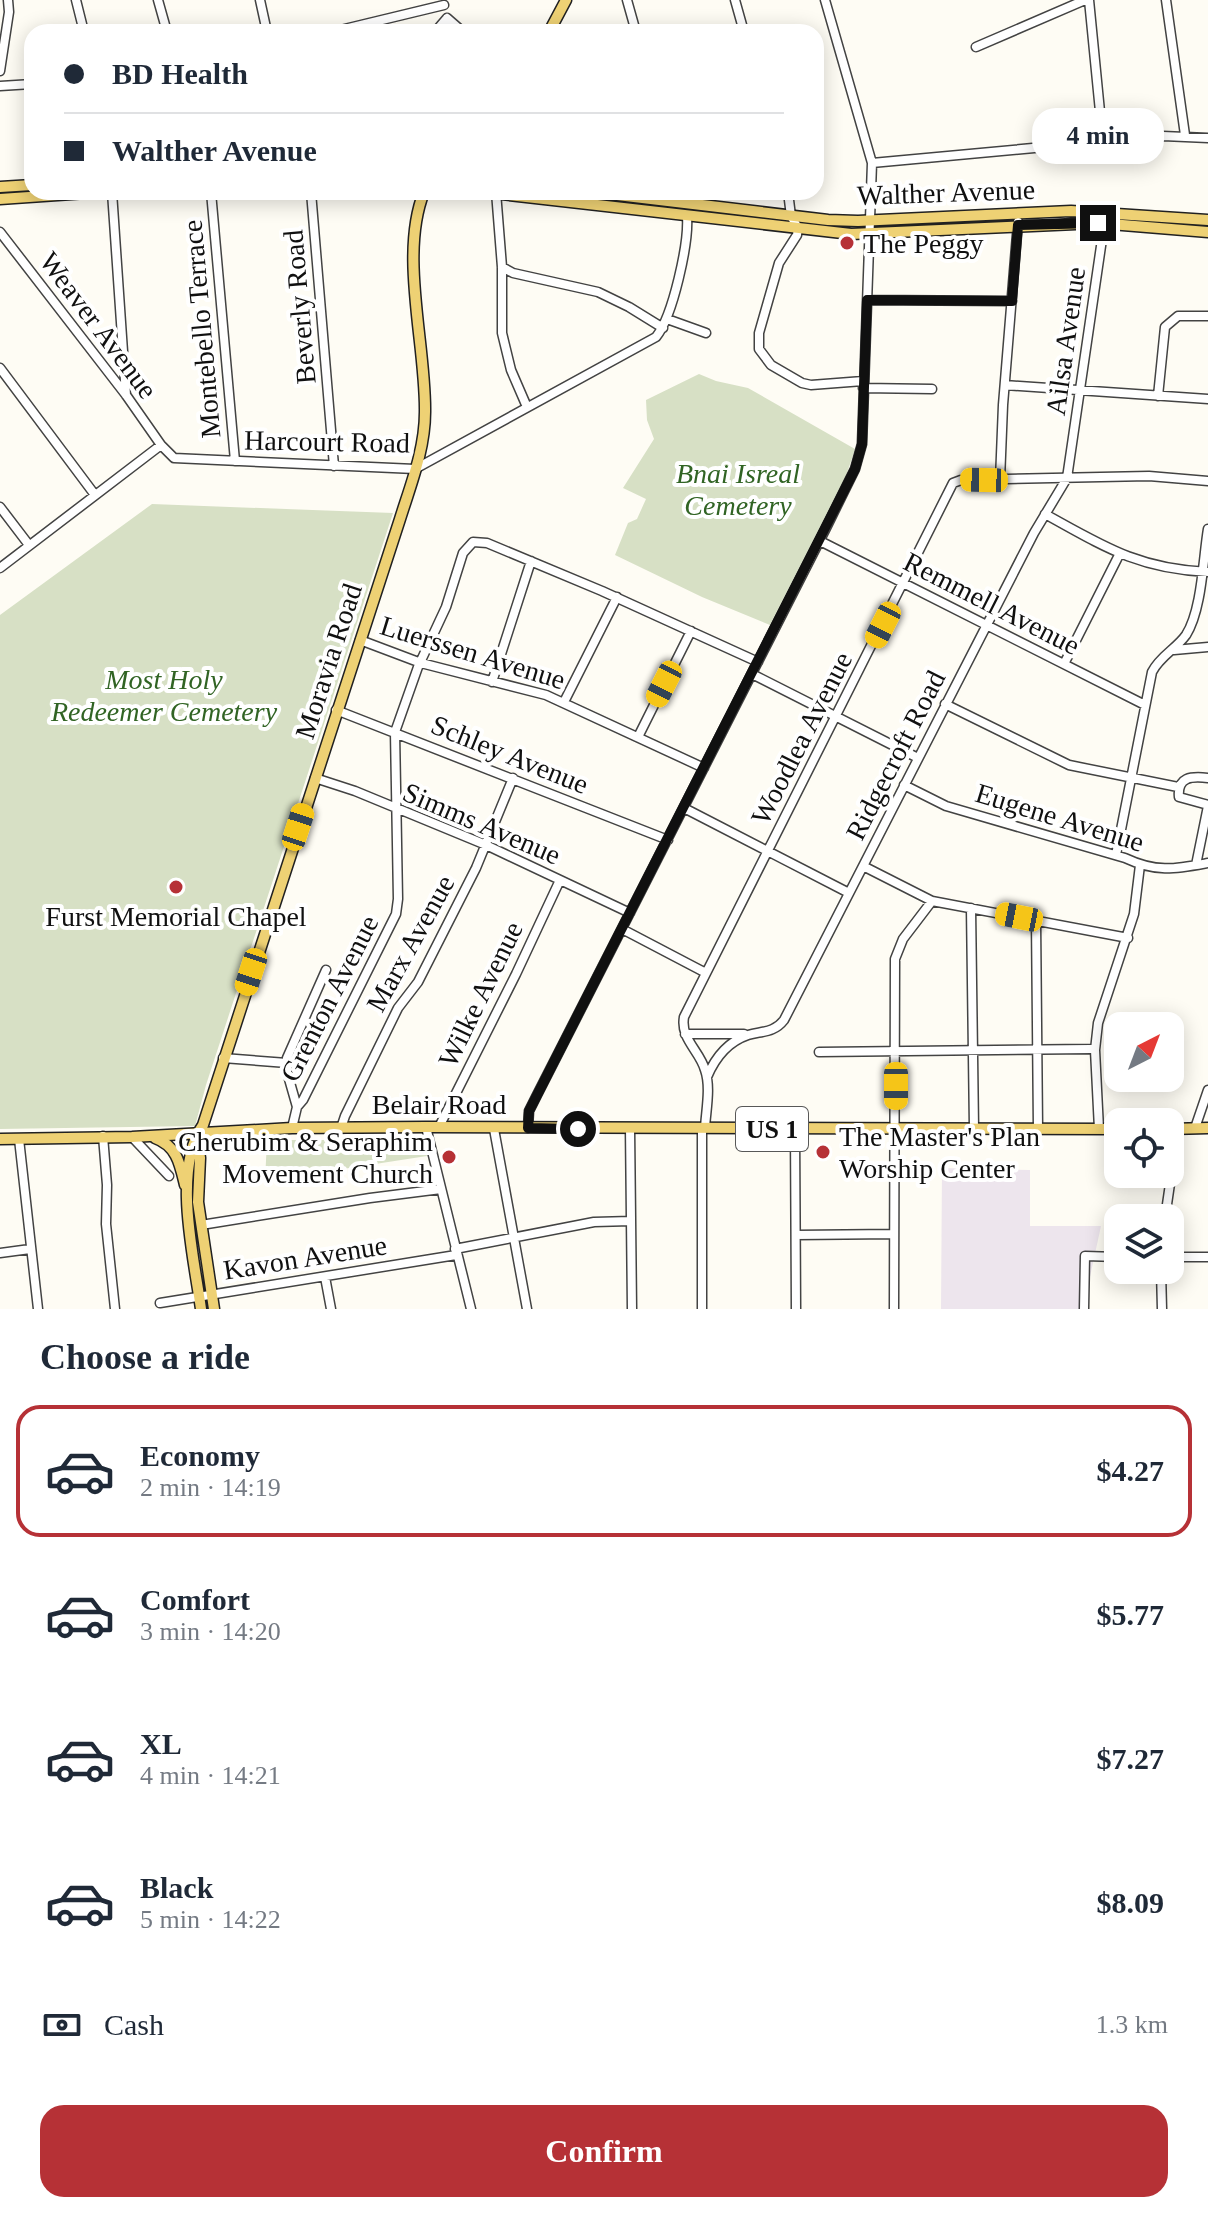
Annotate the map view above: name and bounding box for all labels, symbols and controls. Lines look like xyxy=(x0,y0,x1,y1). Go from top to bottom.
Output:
text: BD Health xyxy=(112,57,248,90)
callout: 4 min xyxy=(1032,107,1164,163)
text: 4 min xyxy=(1067,121,1129,150)
text: Walther Avenue xyxy=(112,134,317,167)
street label: Walther Avenue xyxy=(856,174,1036,211)
route end xyxy=(1080,205,1116,241)
street label: Montebello Terrace xyxy=(177,218,226,439)
place label: The Peggy xyxy=(863,228,984,259)
street label: Beverly Road xyxy=(277,229,322,385)
marker: The Peggy xyxy=(838,234,856,252)
street label: Weaver Avenue xyxy=(33,246,164,405)
street label: Ailsa Avenue xyxy=(1040,265,1091,417)
street label: Harcourt Road xyxy=(244,425,410,458)
park label: Bnai Isreal Cemetery xyxy=(676,458,800,521)
car xyxy=(960,468,1008,492)
street label: Remmell Avenue xyxy=(899,546,1085,661)
street label: Moravia Road xyxy=(289,580,368,742)
car xyxy=(861,598,905,652)
street label: Luerssen Avenue xyxy=(377,610,569,695)
street label: Woodlea Avenue xyxy=(745,647,858,830)
car xyxy=(642,657,686,711)
park label: Most Holy Redeemer Cemetery xyxy=(50,664,278,727)
street label: Ridgecroft Road xyxy=(839,665,951,845)
street label: Schley Avenue xyxy=(427,709,593,800)
street label: Simms Avenue xyxy=(398,776,565,871)
street label: Eugene Avenue xyxy=(972,777,1148,858)
car xyxy=(279,800,317,854)
street label: Marx Avenue xyxy=(360,870,461,1017)
marker: Furst Memorial Chapel xyxy=(167,878,185,896)
place label: Furst Memorial Chapel xyxy=(45,901,307,932)
car xyxy=(993,901,1045,933)
street label: Grenton Avenue xyxy=(274,910,385,1086)
street label: Wilke Avenue xyxy=(432,917,529,1072)
car xyxy=(232,945,270,999)
north arrow xyxy=(1104,1012,1184,1092)
map controls xyxy=(1104,1012,1184,1284)
car xyxy=(884,1062,908,1110)
street label: Belair Road xyxy=(372,1089,506,1120)
road number: US 1 xyxy=(736,1107,808,1151)
button: locate xyxy=(1104,1108,1184,1188)
route start xyxy=(560,1111,596,1147)
place label: The Master's Plan Worship Center xyxy=(839,1121,1040,1184)
place label: Cherubim & Seraphim Movement Church xyxy=(178,1126,433,1189)
marker: The Master's Plan Worship Center xyxy=(814,1143,832,1161)
marker: Cherubim & Seraphim Movement Church xyxy=(440,1148,458,1166)
button: layers xyxy=(1104,1204,1184,1284)
street label: Kavon Avenue xyxy=(221,1229,389,1286)
text: Choose a ride xyxy=(40,1337,250,1377)
icon: car xyxy=(44,1435,116,1507)
text: Economy xyxy=(140,1439,260,1472)
text: $4.27 xyxy=(1097,1454,1164,1487)
text: 2 min · 14:19 xyxy=(140,1473,281,1502)
icon: car xyxy=(44,1579,116,1651)
text: Comfort xyxy=(140,1583,250,1616)
text: $5.77 xyxy=(1097,1598,1164,1631)
text: 3 min · 14:20 xyxy=(140,1617,281,1646)
icon: car xyxy=(44,1723,116,1795)
text: XL xyxy=(140,1727,182,1760)
text: $7.27 xyxy=(1097,1742,1164,1775)
text: 4 min · 14:21 xyxy=(140,1761,281,1790)
icon: car xyxy=(44,1867,116,1939)
text: Black xyxy=(140,1871,213,1904)
text: $8.09 xyxy=(1097,1886,1164,1919)
text: 5 min · 14:22 xyxy=(140,1905,281,1934)
icon: cash xyxy=(40,2003,84,2047)
text: Cash xyxy=(104,2008,164,2041)
text: 1.3 km xyxy=(1096,2010,1168,2039)
button: Confirm xyxy=(40,2105,1168,2197)

